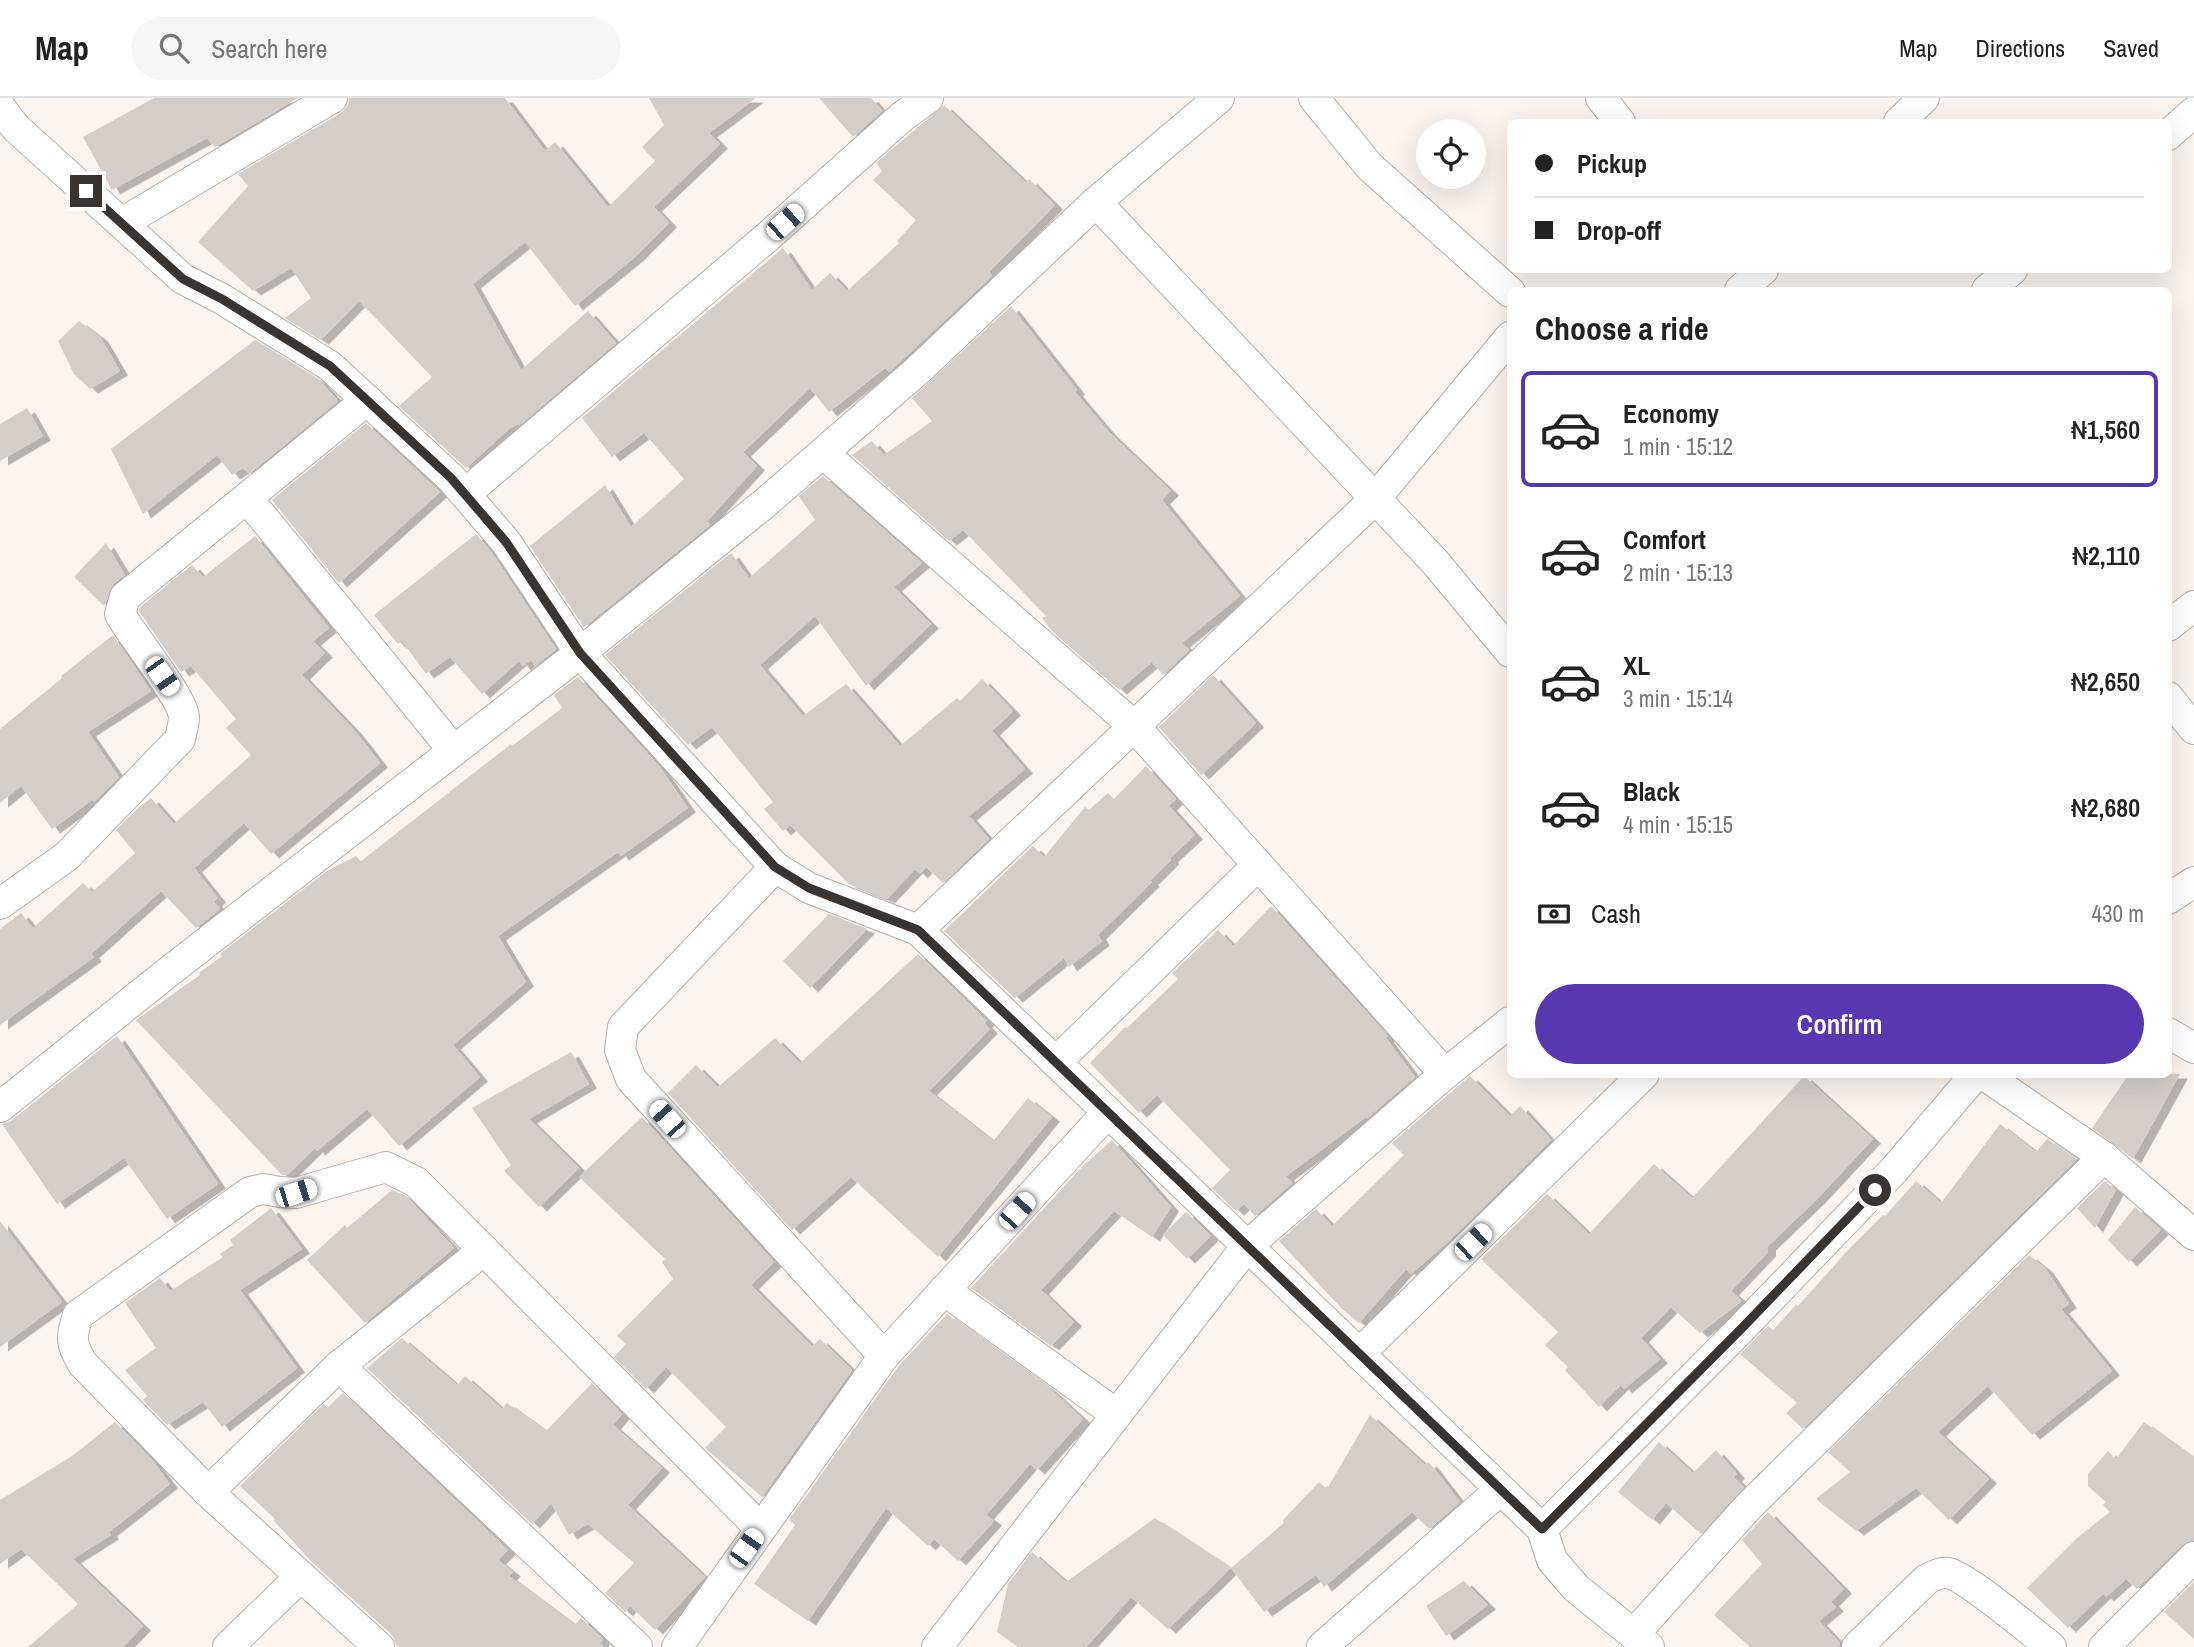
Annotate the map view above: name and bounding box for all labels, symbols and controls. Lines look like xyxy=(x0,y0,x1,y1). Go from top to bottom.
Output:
search box xyxy=(131,17,621,80)
text: Map xyxy=(35,26,89,70)
icon: search xyxy=(155,29,193,67)
text: Search here xyxy=(211,31,327,66)
text: Map xyxy=(1899,32,1937,64)
text: Directions xyxy=(1975,32,2065,64)
text: Saved xyxy=(2103,32,2159,64)
map controls xyxy=(1416,119,1486,189)
button: locate xyxy=(1416,119,1486,189)
text: Pickup xyxy=(1577,146,1647,181)
route end xyxy=(70,175,102,207)
car xyxy=(763,200,808,244)
text: Drop-off xyxy=(1577,213,1661,248)
text: Choose a ride xyxy=(1535,307,1709,350)
text: Economy xyxy=(1623,396,1719,431)
icon: car xyxy=(1539,398,1602,461)
text: ₦1,560 xyxy=(2071,412,2140,447)
text: 1 min · 15:12 xyxy=(1623,431,1733,462)
text: Comfort xyxy=(1623,522,1706,557)
icon: car xyxy=(1539,524,1602,587)
text: ₦2,110 xyxy=(2073,538,2140,573)
text: 2 min · 15:13 xyxy=(1623,557,1733,588)
text: XL xyxy=(1623,648,1650,683)
icon: car xyxy=(1539,650,1602,713)
car xyxy=(142,653,183,699)
text: ₦2,650 xyxy=(2071,664,2140,699)
text: 3 min · 15:14 xyxy=(1623,683,1733,714)
text: Black xyxy=(1623,774,1680,809)
icon: car xyxy=(1539,776,1602,839)
text: ₦2,680 xyxy=(2071,790,2140,825)
text: 4 min · 15:15 xyxy=(1623,809,1733,840)
icon: cash xyxy=(1535,895,1573,933)
text: Cash xyxy=(1591,896,1641,931)
text: 430 m xyxy=(2092,898,2144,929)
button: Confirm xyxy=(1535,984,2144,1064)
car xyxy=(646,1096,689,1142)
route start xyxy=(1859,1174,1891,1206)
car xyxy=(273,1177,320,1209)
car xyxy=(996,1188,1039,1234)
car xyxy=(1451,1220,1496,1264)
car xyxy=(726,1525,767,1571)

